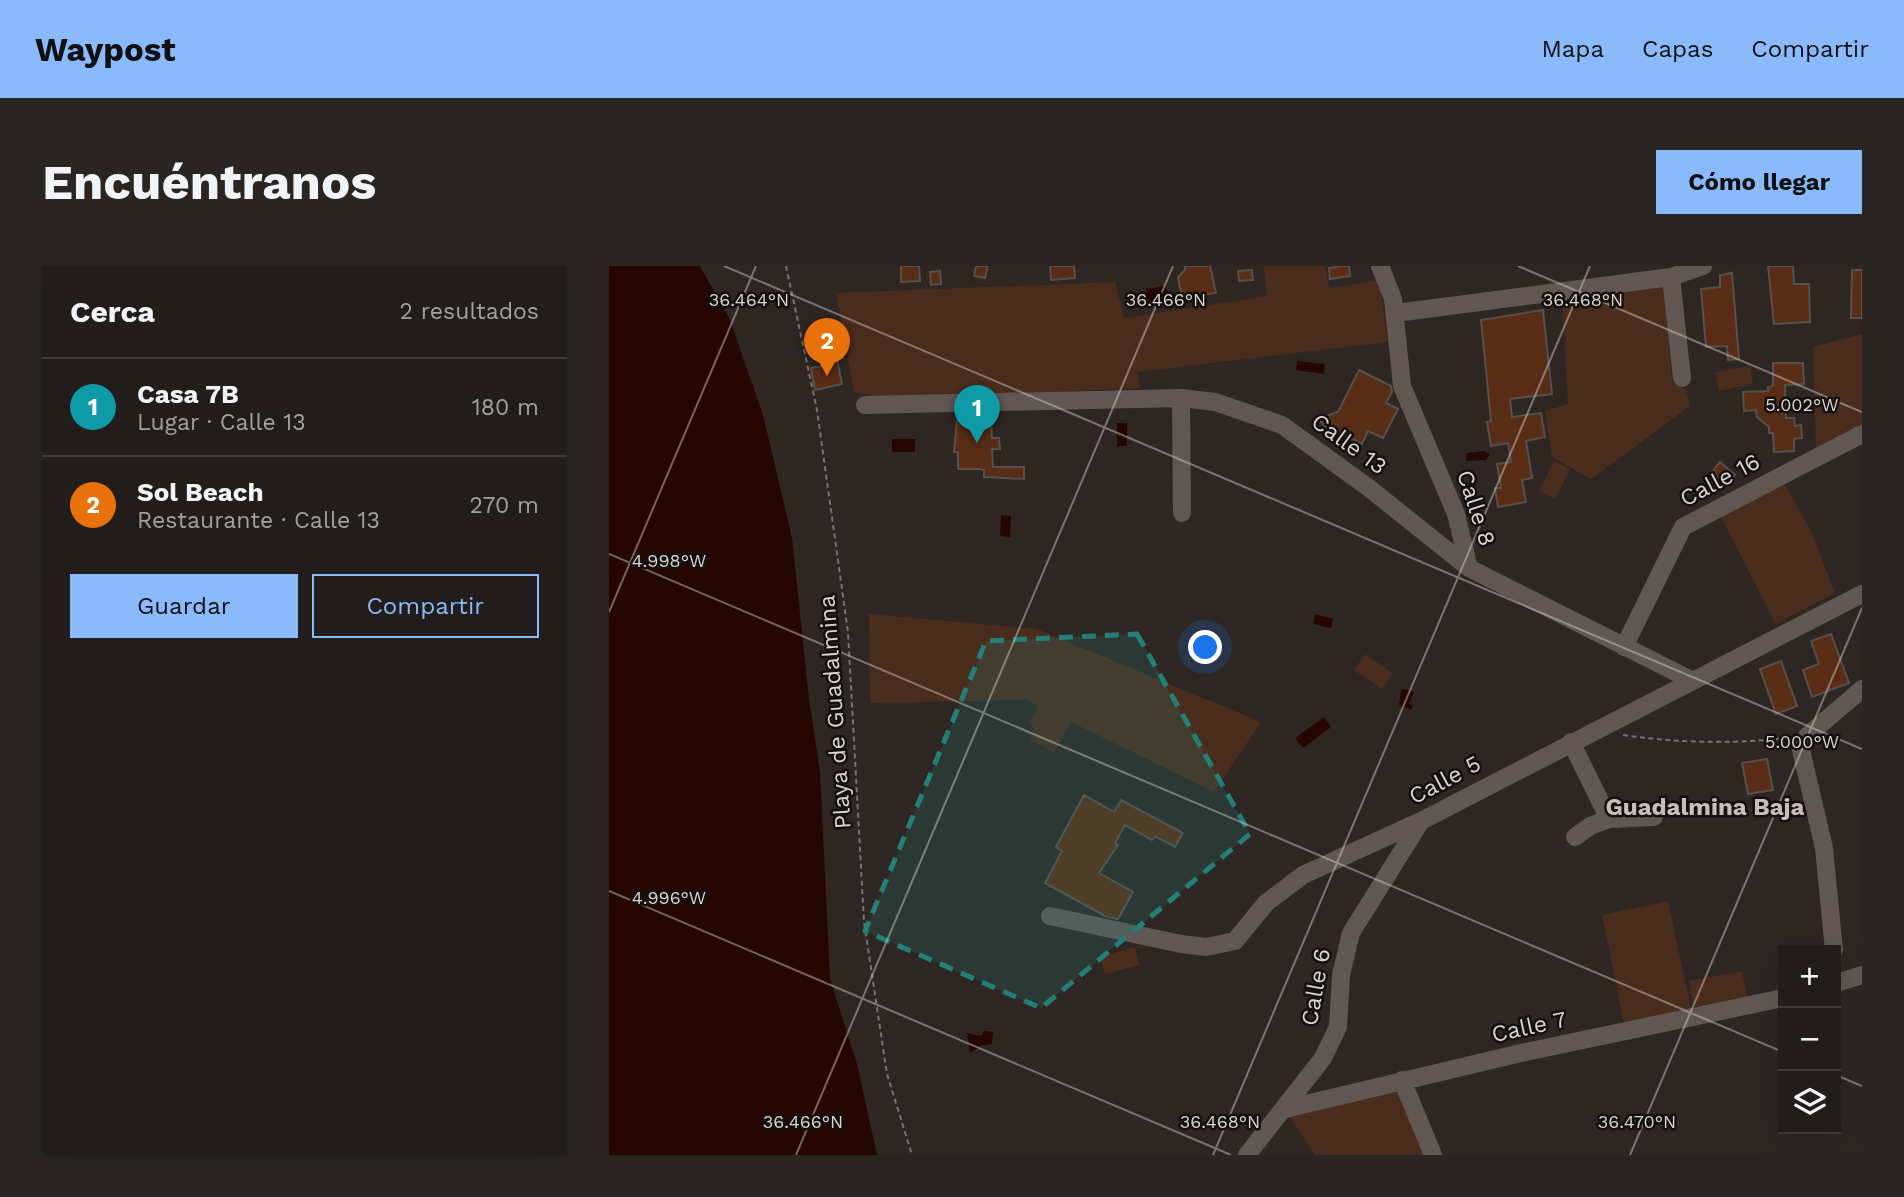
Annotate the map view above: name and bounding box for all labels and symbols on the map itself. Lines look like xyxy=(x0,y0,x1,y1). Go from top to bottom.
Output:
text: 36.464°N xyxy=(709,289,789,310)
text: 36.466°N xyxy=(1126,289,1206,310)
text: 36.468°N xyxy=(1543,289,1623,310)
pin: 2 xyxy=(804,318,850,376)
pin: 1 xyxy=(954,385,1000,443)
text: 5.002°W xyxy=(1765,394,1839,415)
street label: Calle 13 xyxy=(1306,408,1392,480)
street label: Calle 16 xyxy=(1675,448,1765,512)
street label: Calle 8 xyxy=(1451,467,1501,549)
text: 4.998°W xyxy=(632,550,706,571)
street label: Playa de Guadalmina xyxy=(813,594,857,830)
your location xyxy=(1188,630,1222,664)
text: 5.000°W xyxy=(1765,731,1839,752)
street label: Calle 5 xyxy=(1405,750,1485,810)
district label: Guadalmina Baja xyxy=(1606,793,1805,821)
text: 4.996°W xyxy=(632,887,706,908)
street label: Calle 6 xyxy=(1296,946,1336,1028)
street label: Calle 7 xyxy=(1489,1006,1569,1048)
text: 36.466°N xyxy=(763,1111,843,1132)
text: 36.468°N xyxy=(1180,1111,1260,1132)
text: 36.470°N xyxy=(1598,1111,1676,1132)

